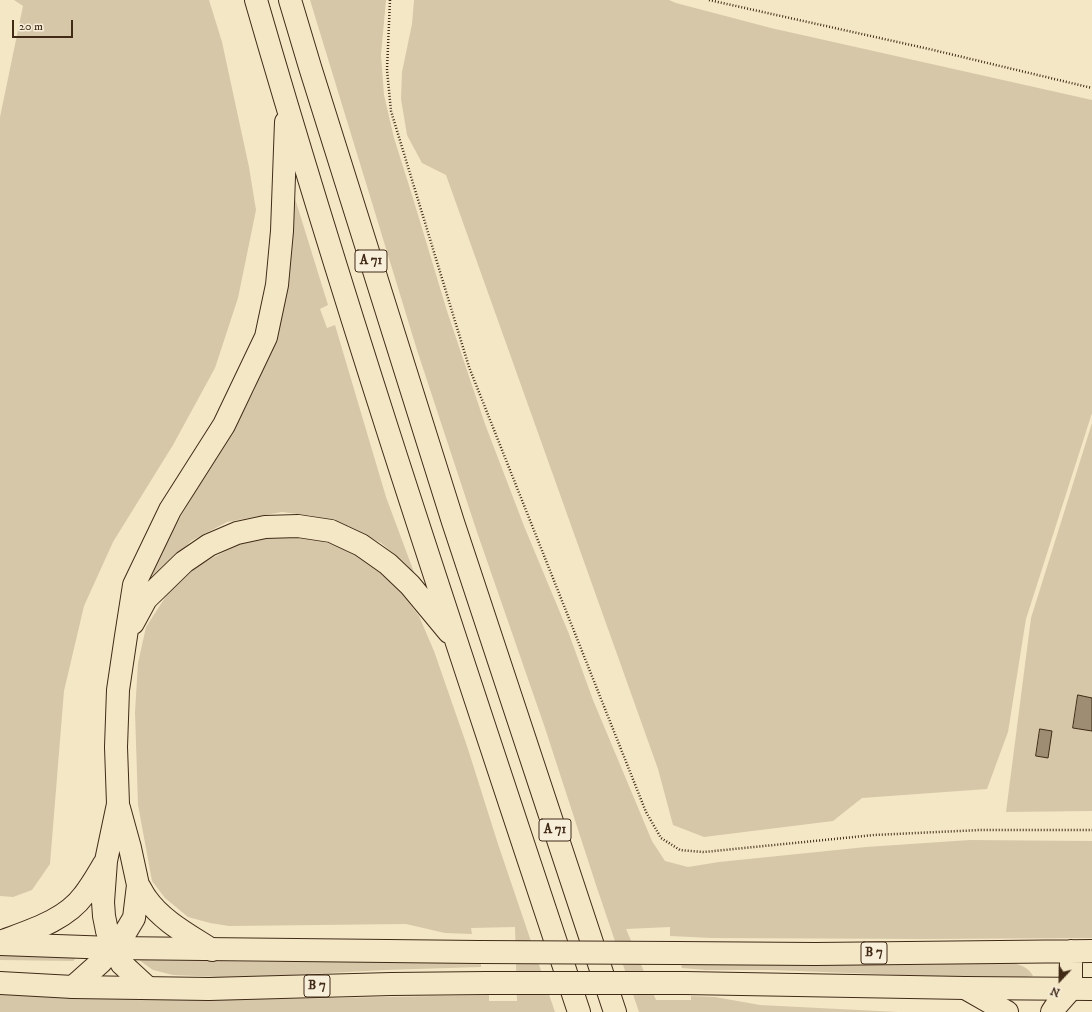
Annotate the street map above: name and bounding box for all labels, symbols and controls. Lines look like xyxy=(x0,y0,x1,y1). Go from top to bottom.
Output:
scale bar xyxy=(14,12,75,38)
text: 20 m xyxy=(19,19,43,34)
road number: A 71 xyxy=(355,250,387,272)
road number: A 71 xyxy=(539,819,571,841)
road number: B 7 xyxy=(861,942,887,964)
north arrow xyxy=(1040,960,1080,1000)
road number: B 7 xyxy=(304,975,330,997)
text: N xyxy=(1049,983,1062,999)

